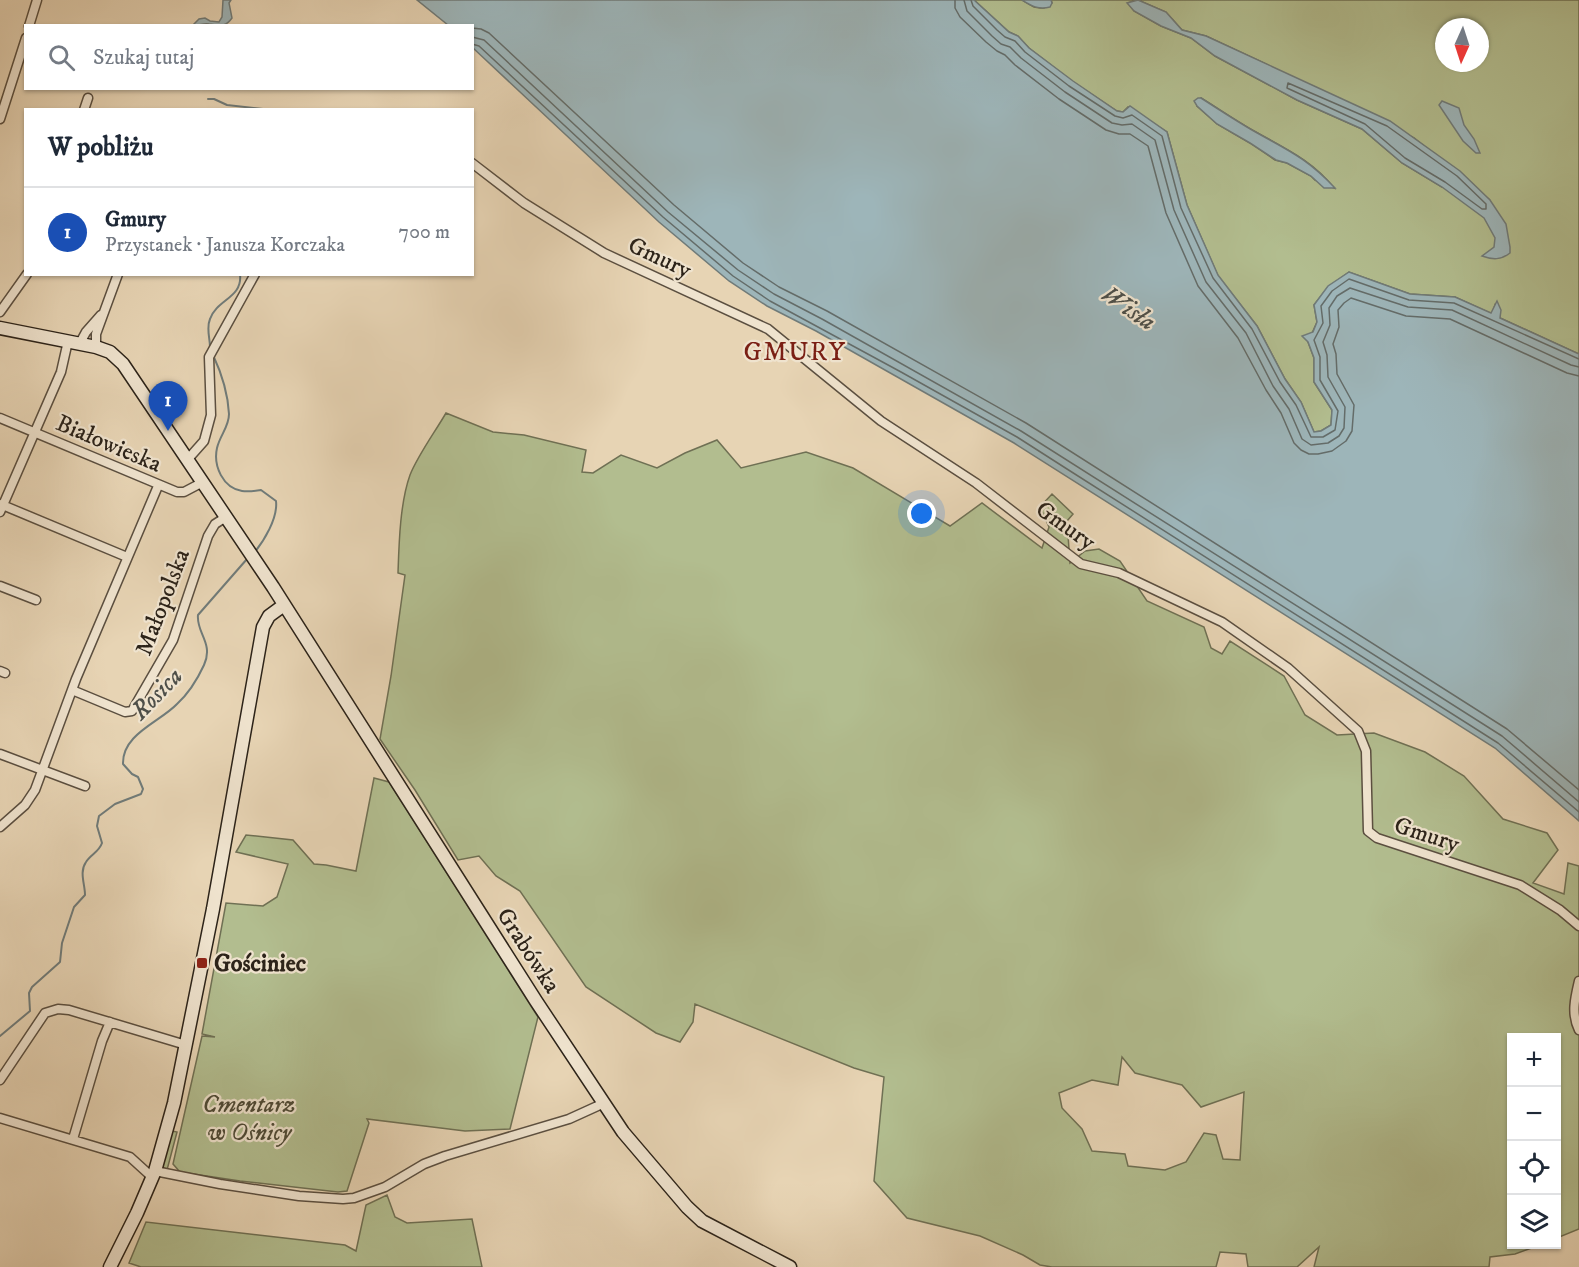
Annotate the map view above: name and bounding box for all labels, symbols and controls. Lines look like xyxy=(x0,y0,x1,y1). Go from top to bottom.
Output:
north arrow xyxy=(1435,18,1489,72)
search box xyxy=(24,24,474,90)
icon: search xyxy=(45,41,78,74)
text: Szukaj tutaj xyxy=(93,44,194,71)
text: W pobliżu xyxy=(48,131,153,164)
text: Gmury xyxy=(105,206,166,233)
text: 1 xyxy=(64,220,71,245)
text: 700 m xyxy=(399,220,450,245)
street label: Gmury xyxy=(623,230,697,286)
text: Przystanek · Janusza Korczaka xyxy=(105,233,345,258)
water label: Wisła xyxy=(1094,278,1162,339)
district label: GMURY xyxy=(743,336,847,369)
pin: 1 xyxy=(148,382,188,431)
street label: Białowieska xyxy=(51,408,167,480)
street label: Gmury xyxy=(1030,494,1102,558)
your location xyxy=(907,499,936,528)
street label: Małopolska xyxy=(129,544,197,660)
water label: Rosica xyxy=(123,661,190,728)
street label: Gmury xyxy=(1390,810,1464,860)
street label: Grabówka xyxy=(489,902,567,1000)
place label: Gościniec xyxy=(214,949,307,979)
marker: Gościniec xyxy=(195,956,209,970)
map controls xyxy=(1507,1033,1561,1249)
button: + xyxy=(1507,1033,1561,1087)
button: − xyxy=(1507,1087,1561,1141)
park label: Cmentarz w Ośnicy xyxy=(202,1090,296,1148)
button: locate xyxy=(1507,1141,1561,1195)
button: layers xyxy=(1507,1195,1561,1249)

